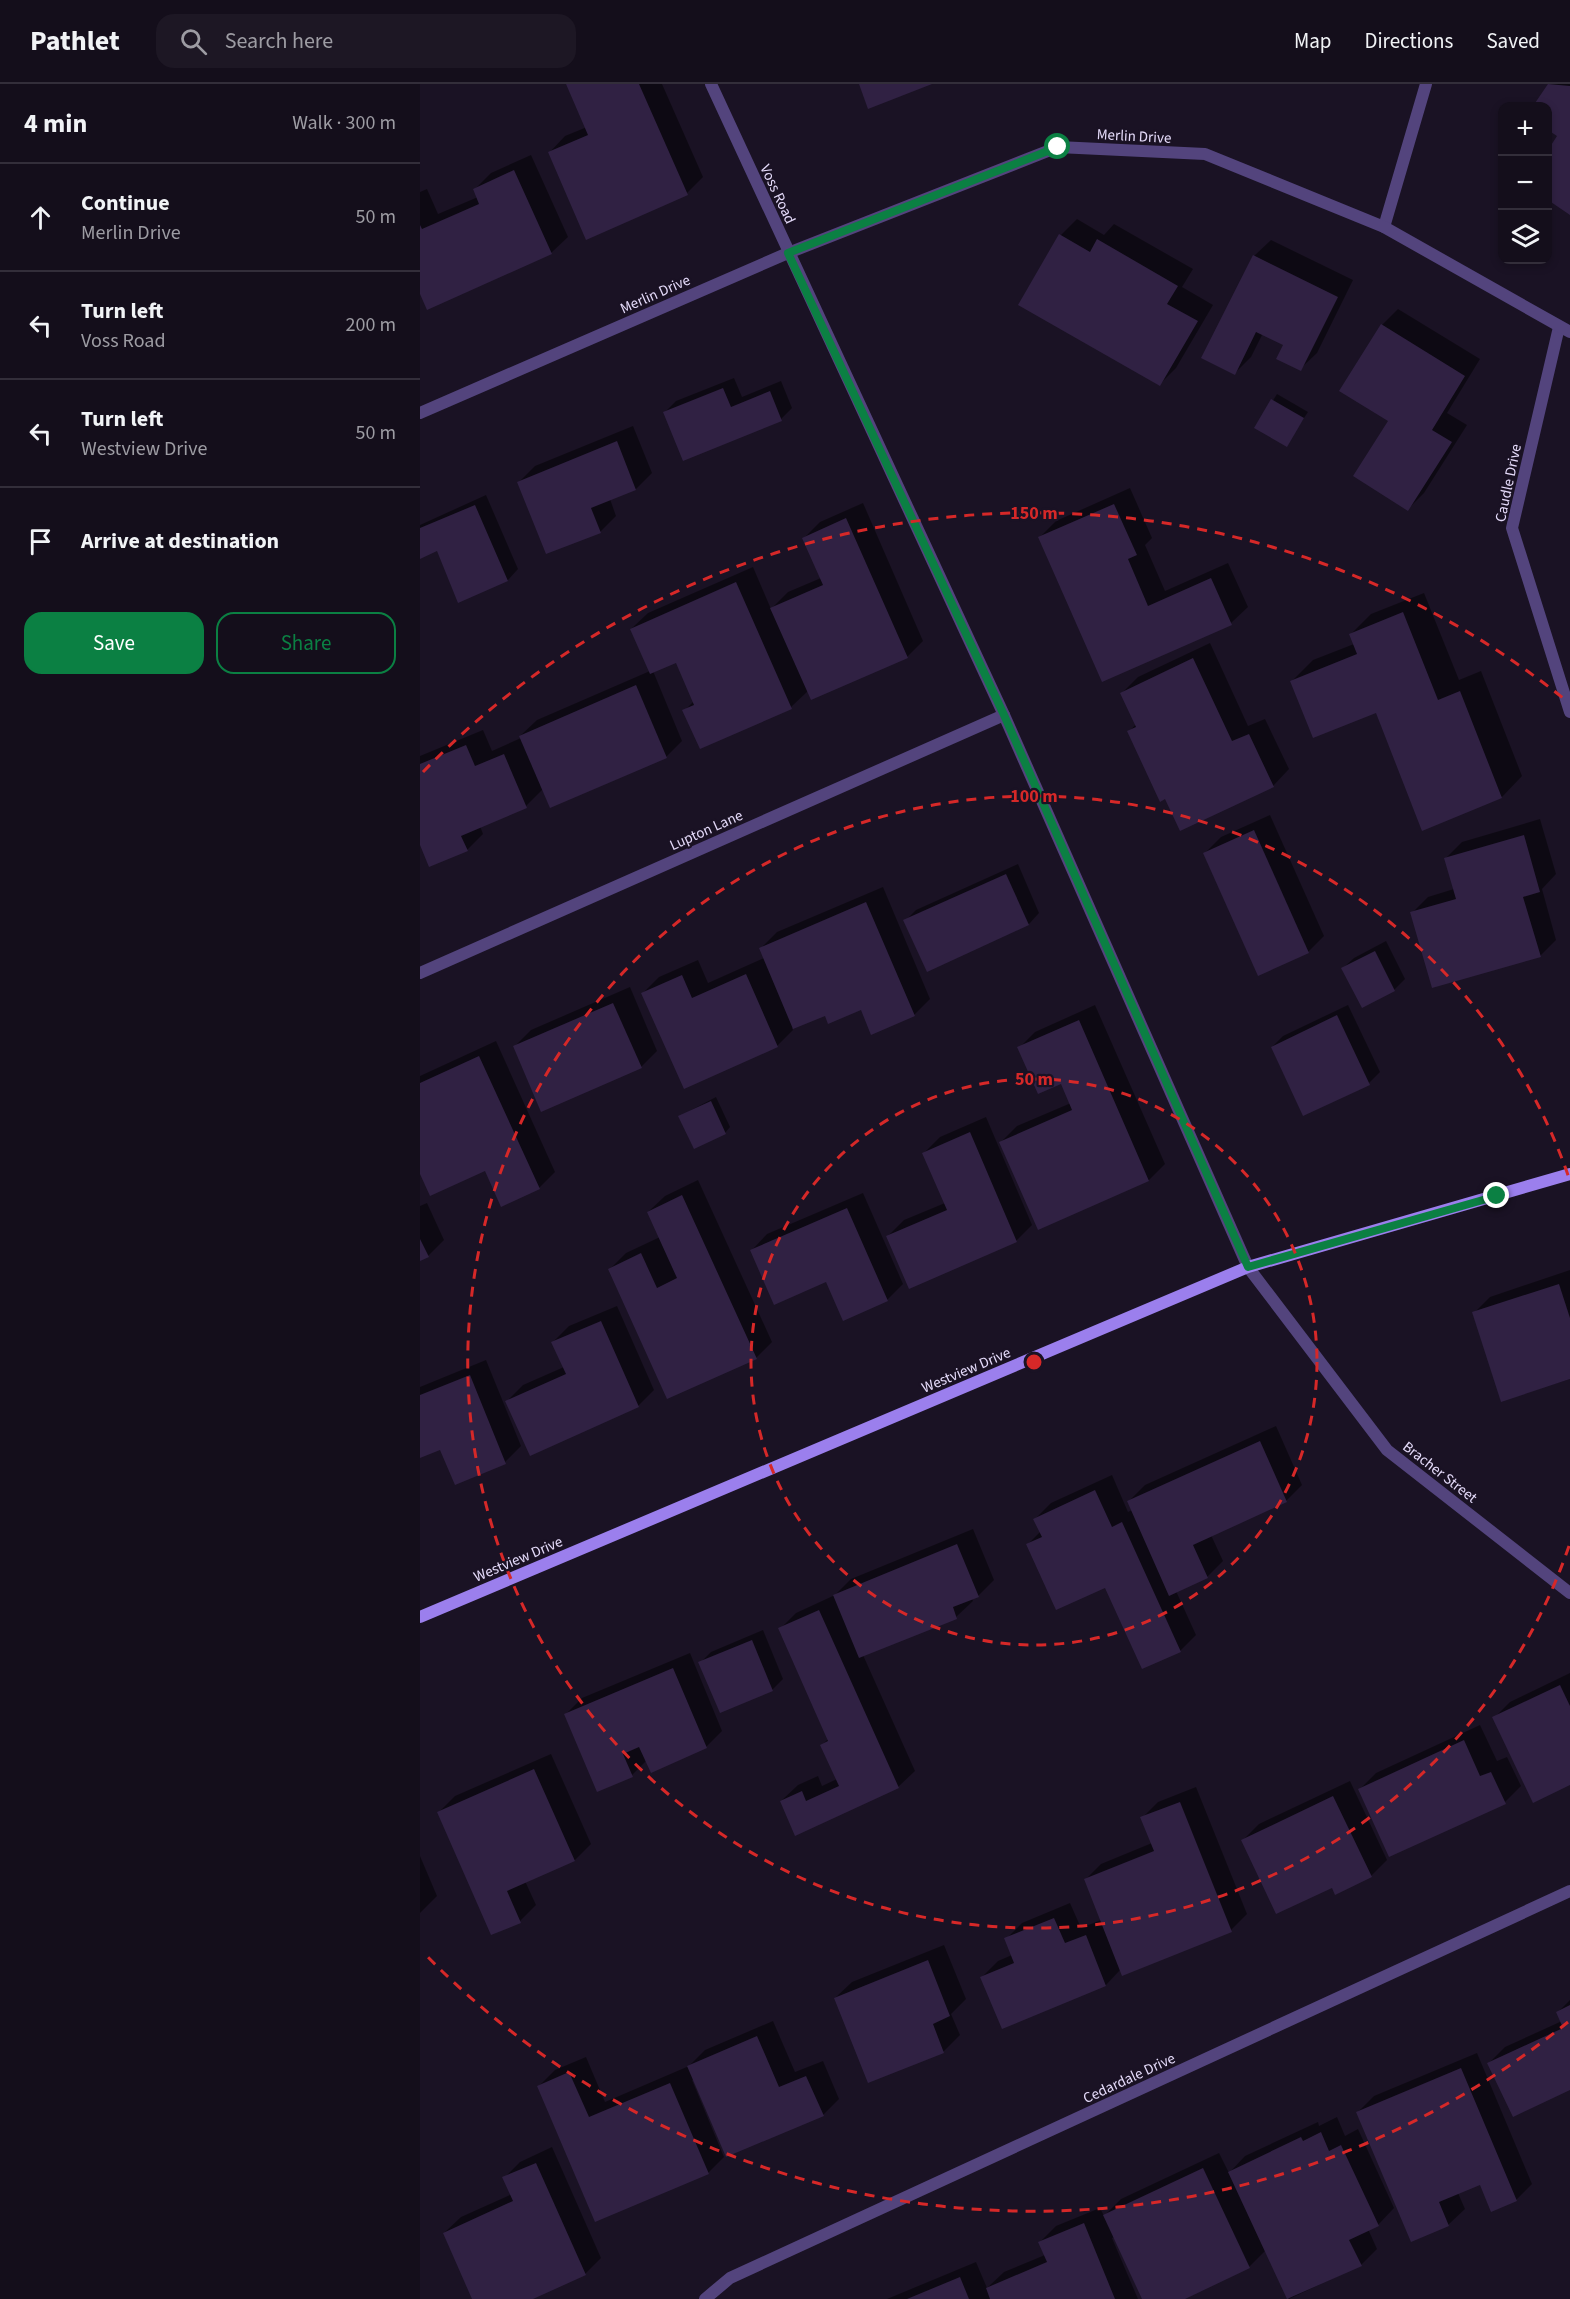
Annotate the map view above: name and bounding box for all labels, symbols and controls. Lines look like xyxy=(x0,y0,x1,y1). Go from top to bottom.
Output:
search box xyxy=(156,14,576,68)
text: Pathlet xyxy=(30,21,120,61)
icon: search xyxy=(177,25,210,58)
text: Search here xyxy=(225,25,333,57)
text: Map xyxy=(1294,26,1332,56)
text: Directions xyxy=(1365,26,1453,56)
text: Saved xyxy=(1486,26,1540,56)
map controls xyxy=(1498,102,1552,264)
button: + xyxy=(1498,102,1552,156)
text: 4 min xyxy=(24,105,87,142)
text: Walk · 300 m xyxy=(292,109,396,137)
street label: Merlin Drive xyxy=(1096,124,1172,149)
route start xyxy=(1044,133,1070,159)
button: − xyxy=(1498,156,1552,210)
street label: Voss Road xyxy=(755,161,800,227)
text: Continue xyxy=(81,187,170,219)
icon: ahead xyxy=(24,201,57,234)
text: 50 m xyxy=(356,203,396,231)
button: layers xyxy=(1498,210,1552,264)
text: Merlin Drive xyxy=(81,219,181,247)
street label: Merlin Drive xyxy=(617,270,694,319)
text: Turn left xyxy=(81,295,163,327)
icon: left xyxy=(24,309,57,342)
text: 200 m xyxy=(346,311,396,339)
text: Voss Road xyxy=(81,327,165,355)
text: Turn left xyxy=(81,403,163,435)
icon: left xyxy=(24,417,57,450)
text: 50 m xyxy=(356,419,396,447)
text: Westview Drive xyxy=(81,435,207,463)
street label: Caudle Drive xyxy=(1490,442,1527,524)
text: 150 m xyxy=(1010,501,1058,526)
icon: arrive xyxy=(24,525,57,558)
text: Arrive at destination xyxy=(81,525,279,557)
button: Save xyxy=(24,612,204,674)
button: Share xyxy=(216,612,396,674)
text: 100 m xyxy=(1010,784,1058,809)
street label: Lupton Lane xyxy=(666,805,746,856)
text: 50 m xyxy=(1015,1067,1053,1092)
route end xyxy=(1483,1182,1509,1208)
street label: Westview Drive xyxy=(918,1342,1014,1399)
centre of rings xyxy=(1024,1352,1044,1372)
street label: Bracher Street xyxy=(1398,1437,1481,1508)
street label: Westview Drive xyxy=(470,1531,566,1588)
street label: Cedardale Drive xyxy=(1080,2048,1179,2109)

